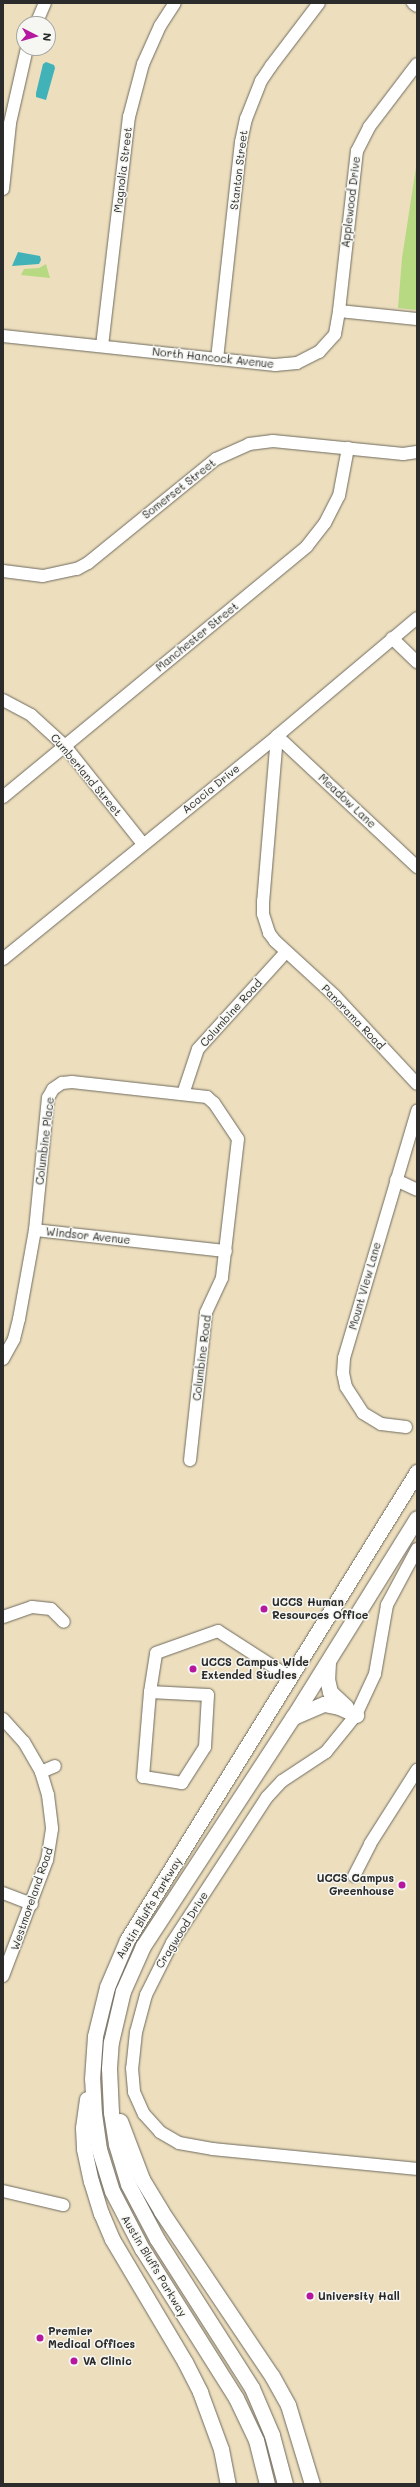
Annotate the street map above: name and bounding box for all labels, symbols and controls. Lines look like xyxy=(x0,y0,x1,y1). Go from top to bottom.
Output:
north arrow xyxy=(16,16,56,56)
text: N xyxy=(40,32,55,42)
street label: Magnolia Street xyxy=(111,126,135,214)
street label: Stanton Street xyxy=(228,130,250,210)
street label: Applewood Drive xyxy=(339,156,363,248)
street label: North Hancock Avenue xyxy=(151,345,275,371)
street label: Somerset Street xyxy=(140,456,218,522)
street label: Manchester Street xyxy=(153,600,241,674)
street label: Cumberland Street xyxy=(48,731,124,819)
street label: Acacia Drive xyxy=(180,762,242,816)
street label: Meadow Lane xyxy=(316,771,378,831)
street label: Columbine Road xyxy=(197,977,265,1049)
street label: Panorama Road xyxy=(319,982,387,1052)
street label: Columbine Place xyxy=(33,1096,57,1186)
street label: Windsor Avenue xyxy=(45,1225,131,1247)
street label: Mount View Lane xyxy=(346,1241,384,1331)
street label: Columbine Road xyxy=(190,1314,214,1402)
place label: UCCS Human Resources Office xyxy=(272,1596,368,1622)
marker: UCCS Human Resources Office xyxy=(259,1604,269,1614)
place label: UCCS Campus Wide Extended Studies xyxy=(201,1656,309,1682)
marker: UCCS Campus Wide Extended Studies xyxy=(188,1664,198,1674)
street label: Westmoreland Road xyxy=(8,1846,56,1952)
street label: Austin Bluffs Parkway xyxy=(113,1855,185,1961)
place label: UCCS Campus Greenhouse xyxy=(317,1872,394,1898)
marker: UCCS Campus Greenhouse xyxy=(397,1880,407,1890)
street label: Cragwood Drive xyxy=(153,1889,211,1971)
street label: Austin Bluffs Parkway xyxy=(118,2213,190,2319)
place label: University Hall xyxy=(318,2289,400,2303)
marker: University Hall xyxy=(305,2291,315,2301)
place label: Premier Medical Offices xyxy=(48,2325,135,2351)
marker: Premier Medical Offices xyxy=(35,2333,45,2343)
place label: VA Clinic xyxy=(83,2354,132,2368)
marker: VA Clinic xyxy=(68,2355,80,2367)

